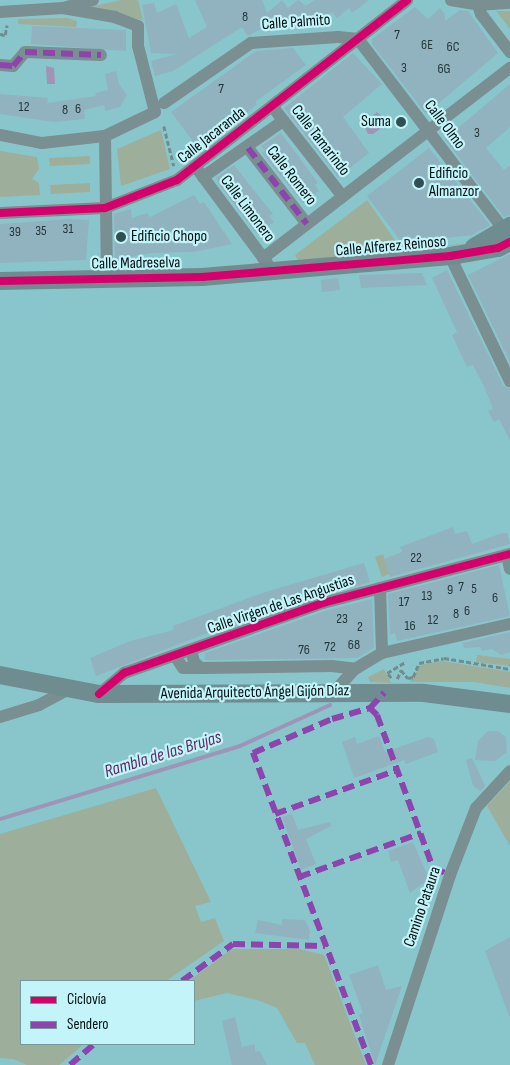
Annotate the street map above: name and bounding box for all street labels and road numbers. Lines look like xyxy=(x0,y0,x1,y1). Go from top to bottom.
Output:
street label: Calle Palmito xyxy=(261,11,331,35)
street label: Calle Olmo xyxy=(419,97,469,153)
street label: Calle Tamarindo xyxy=(286,102,354,180)
street label: Calle Jacaranda xyxy=(174,104,250,168)
street label: Calle Romero xyxy=(262,142,320,210)
street label: Calle Limonero xyxy=(216,172,278,246)
street label: Calle Alferez Reinoso xyxy=(335,233,447,261)
street label: Calle Madreselva xyxy=(91,254,181,274)
street label: Calle Virgen de Las Angustias xyxy=(205,571,357,639)
street label: Avenida Arquitecto Ángel Gijón Díaz xyxy=(161,682,349,704)
street label: Camino Pataura xyxy=(400,864,446,950)

